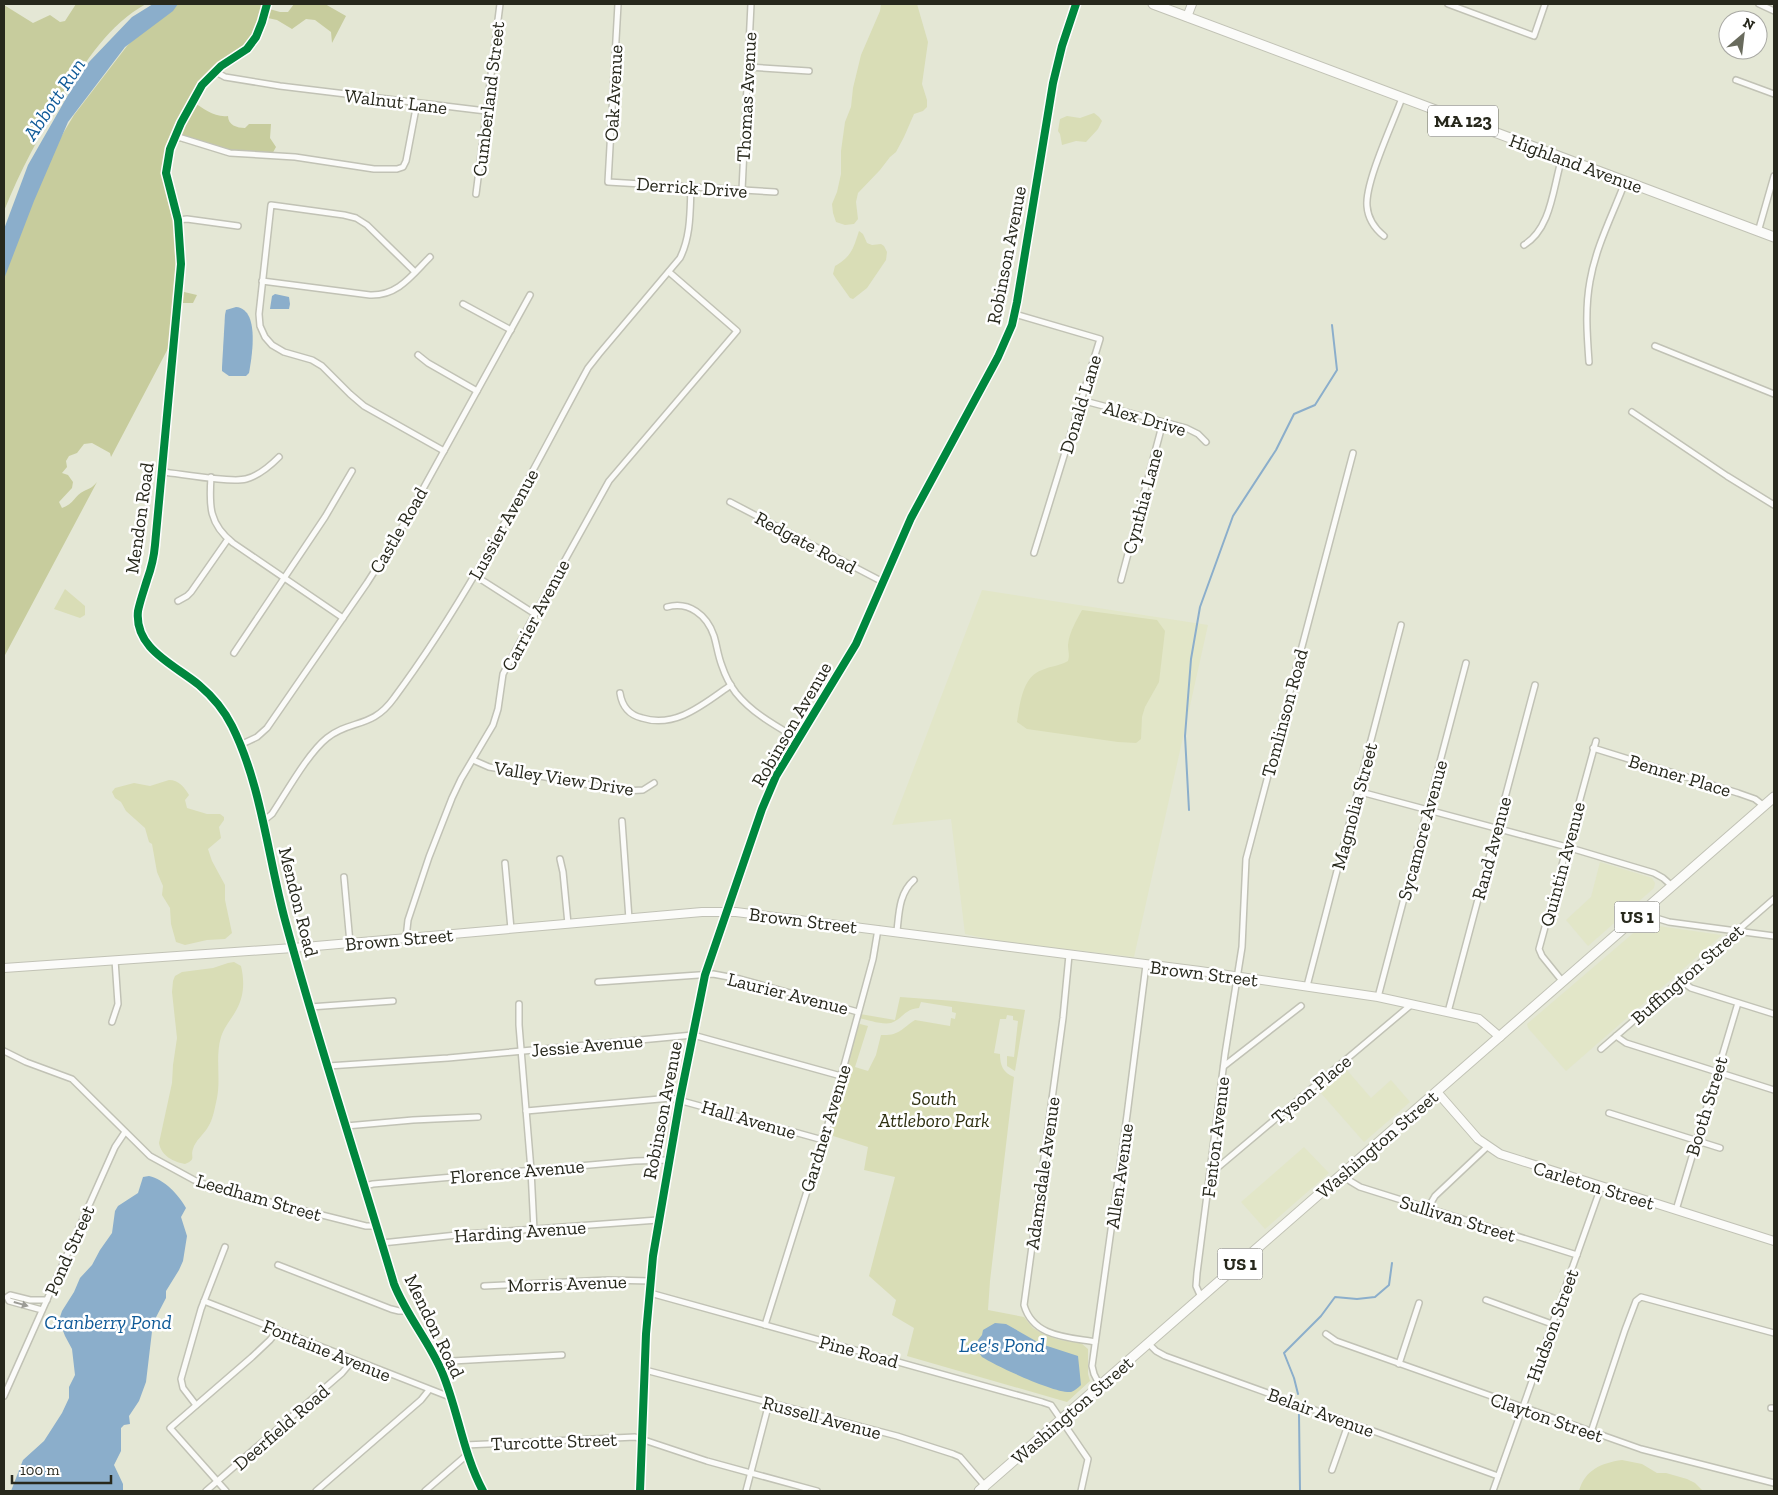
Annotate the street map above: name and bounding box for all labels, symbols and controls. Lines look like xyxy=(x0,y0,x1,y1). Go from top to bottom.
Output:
north arrow xyxy=(1718,10,1768,60)
text: N xyxy=(1740,14,1758,34)
street label: Cumberland Street xyxy=(468,20,509,178)
street label: Thomas Avenue xyxy=(732,31,761,163)
street label: Oak Avenue xyxy=(599,44,628,142)
water label: Abbott Run xyxy=(17,54,90,145)
street label: Walnut Lane xyxy=(343,84,449,119)
road number: MA 123 xyxy=(1428,105,1498,136)
street label: Highland Avenue xyxy=(1506,129,1646,198)
street label: Derrick Drive xyxy=(636,172,748,203)
street label: Robinson Avenue xyxy=(982,184,1031,326)
street label: Donald Lane xyxy=(1055,352,1106,456)
street label: Alex Drive xyxy=(1101,396,1189,441)
street label: Cynthia Lane xyxy=(1117,446,1168,557)
street label: Mendon Road xyxy=(120,460,159,575)
street label: Lussier Avenue xyxy=(463,465,543,584)
street label: Castle Road xyxy=(364,482,433,578)
street label: Redgate Road xyxy=(751,506,861,579)
street label: Carrier Avenue xyxy=(496,555,575,675)
street label: Tomlinson Road xyxy=(1256,646,1313,780)
street label: Robinson Avenue xyxy=(746,658,837,791)
street label: Magnolia Street xyxy=(1326,740,1383,872)
street label: Benner Place xyxy=(1626,749,1734,802)
street label: Valley View Drive xyxy=(491,756,635,801)
street label: Sycamore Avenue xyxy=(1393,757,1452,903)
street label: Rand Avenue xyxy=(1467,794,1516,902)
street label: Quintin Avenue xyxy=(1535,799,1590,929)
street label: Mendon Road xyxy=(274,845,323,960)
street label: Brown Street xyxy=(748,902,858,939)
road number: US 1 xyxy=(1614,902,1660,932)
street label: Buffington Street xyxy=(1626,919,1748,1030)
street label: Brown Street xyxy=(344,923,454,956)
street label: Brown Street xyxy=(1149,955,1259,992)
street label: Laurier Avenue xyxy=(725,967,851,1020)
street label: Jessie Avenue xyxy=(530,1029,644,1062)
street label: Robinson Avenue xyxy=(638,1039,687,1181)
street label: Tyson Place xyxy=(1267,1049,1356,1129)
street label: Booth Street xyxy=(1680,1054,1733,1159)
street label: Gardner Avenue xyxy=(795,1062,856,1195)
street label: Fenton Avenue xyxy=(1197,1075,1234,1199)
street label: Washington Street xyxy=(1312,1085,1443,1203)
park label: South Attleboro Park xyxy=(877,1087,990,1132)
street label: Hall Avenue xyxy=(699,1095,799,1144)
street label: Adamsdale Avenue xyxy=(1020,1095,1065,1251)
street label: Allen Avenue xyxy=(1101,1122,1138,1230)
street label: Florence Avenue xyxy=(449,1154,585,1189)
street label: Carleton Street xyxy=(1531,1156,1657,1215)
street label: Leedham Street xyxy=(194,1169,324,1226)
street label: Sullivan Street xyxy=(1397,1190,1519,1247)
street label: Pond Street xyxy=(39,1202,99,1299)
street label: Harding Avenue xyxy=(453,1215,587,1248)
road number: US 1 xyxy=(1218,1248,1262,1280)
street label: Hudson Street xyxy=(1521,1266,1584,1385)
street label: Morris Avenue xyxy=(507,1270,627,1297)
street label: Mendon Road xyxy=(400,1271,470,1382)
one-way arrow xyxy=(13,1300,28,1308)
water label: Cranberry Pond xyxy=(44,1310,172,1334)
street label: Fontaine Avenue xyxy=(259,1314,394,1387)
street label: Pine Road xyxy=(817,1330,902,1373)
water label: Lee's Pond xyxy=(959,1333,1045,1357)
street label: Washington Street xyxy=(1007,1351,1138,1469)
street label: Deerfield Road xyxy=(229,1379,334,1475)
street label: Belair Avenue xyxy=(1264,1383,1377,1442)
street label: Clayton Street xyxy=(1487,1387,1606,1448)
street label: Russell Avenue xyxy=(760,1391,884,1444)
street label: Turcotte Street xyxy=(490,1428,618,1455)
scale bar xyxy=(12,1452,111,1484)
text: 100 m xyxy=(20,1461,59,1479)

